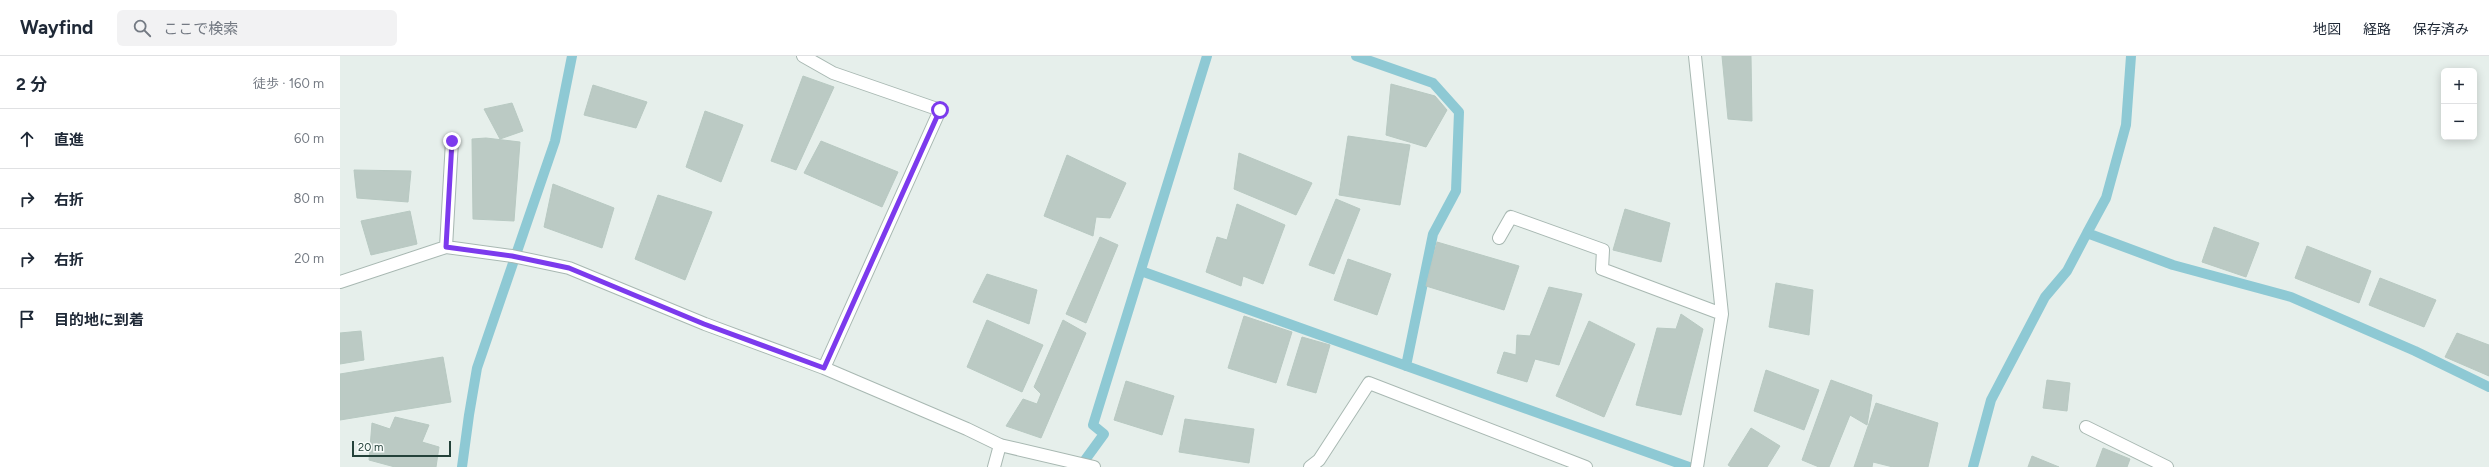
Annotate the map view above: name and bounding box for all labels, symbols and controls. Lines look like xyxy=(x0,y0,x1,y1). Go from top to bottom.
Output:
search box xyxy=(117,10,397,46)
text: Wayfind xyxy=(20,16,93,39)
icon: search xyxy=(131,17,153,39)
text: ここで検索 xyxy=(163,20,238,38)
text: 地図 xyxy=(2313,21,2341,38)
text: 経路 xyxy=(2363,21,2391,38)
text: 保存済み xyxy=(2413,21,2469,38)
map controls xyxy=(2441,68,2477,140)
button: + xyxy=(2441,68,2477,104)
text: 2 分 xyxy=(16,74,47,94)
text: 徒歩 · 160 m xyxy=(253,76,324,91)
route start xyxy=(931,101,949,119)
button: − xyxy=(2441,104,2477,140)
icon: ahead xyxy=(16,128,38,150)
text: 直進 xyxy=(54,131,84,149)
text: 60 m xyxy=(294,131,324,146)
route end xyxy=(443,132,461,150)
icon: right xyxy=(16,188,38,210)
text: 右折 xyxy=(54,191,84,209)
text: 80 m xyxy=(293,191,324,206)
icon: right xyxy=(16,248,38,270)
text: 右折 xyxy=(54,251,84,269)
text: 20 m xyxy=(294,251,324,266)
icon: arrive xyxy=(16,308,38,330)
text: 目的地に到着 xyxy=(54,311,144,329)
scale bar xyxy=(352,439,451,458)
text: 20 m xyxy=(358,441,383,454)

